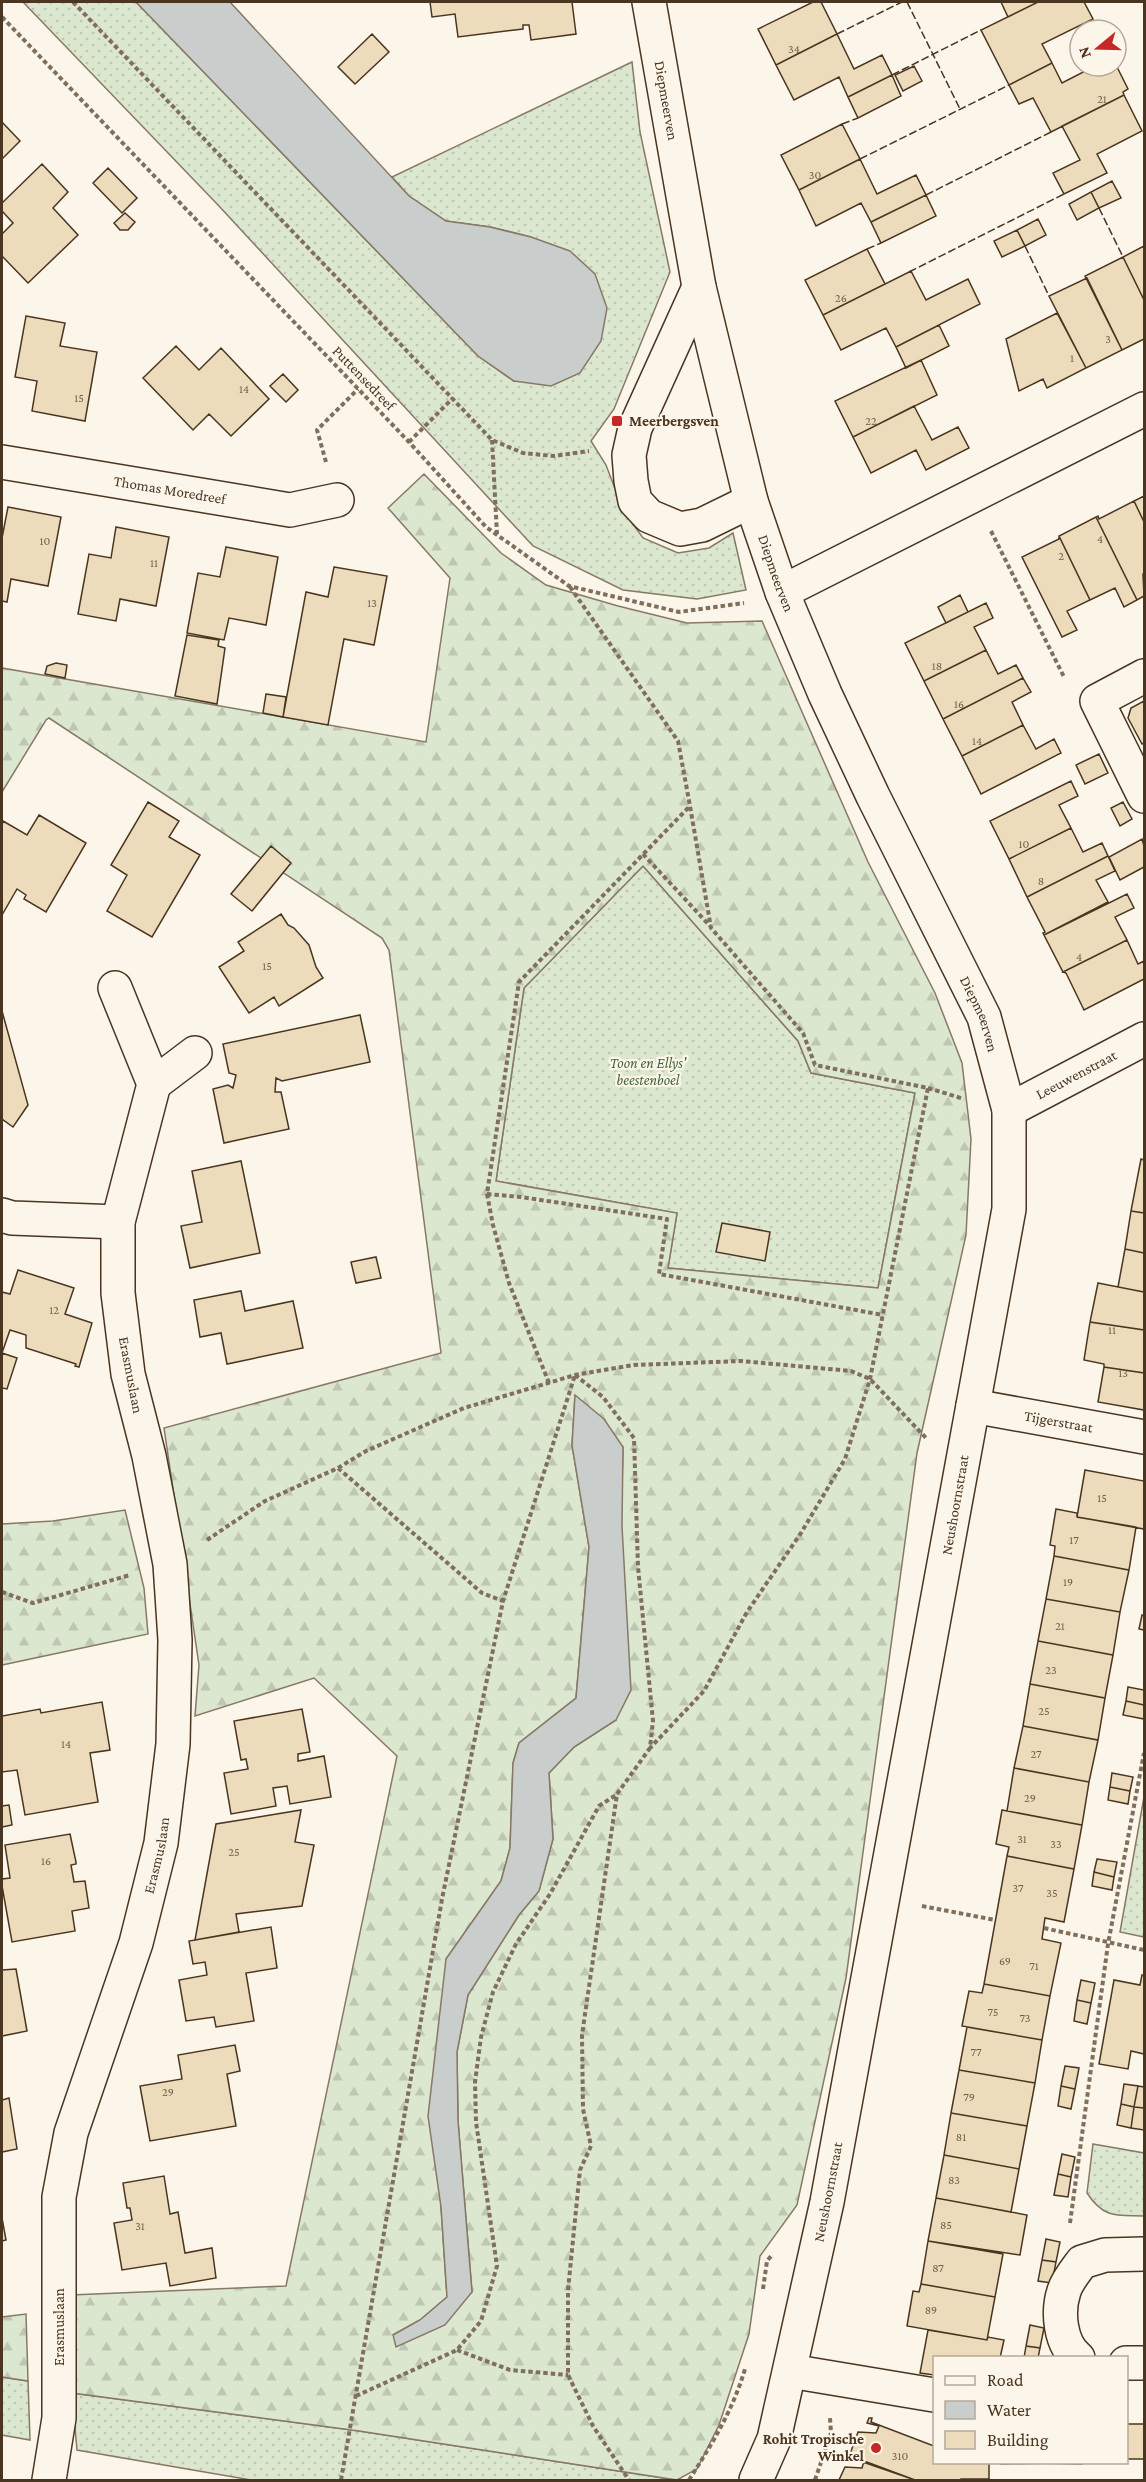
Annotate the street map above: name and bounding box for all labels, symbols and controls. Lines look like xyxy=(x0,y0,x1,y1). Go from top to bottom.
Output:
north arrow xyxy=(1068,18,1128,78)
house number: 34 xyxy=(788,42,800,56)
text: N xyxy=(1074,45,1094,61)
street label: Diepmeerven xyxy=(651,59,681,142)
house number: 21 xyxy=(1097,92,1107,106)
house number: 30 xyxy=(809,168,821,182)
house number: 26 xyxy=(835,291,847,305)
house number: 3 xyxy=(1105,332,1111,346)
street label: Puttensedreef xyxy=(329,343,400,415)
house number: 1 xyxy=(1070,351,1074,365)
house number: 14 xyxy=(239,382,249,396)
house number: 15 xyxy=(74,391,84,405)
place label: Meerbergsven xyxy=(629,413,719,429)
marker: Meerbergsven xyxy=(610,414,624,428)
house number: 22 xyxy=(865,414,877,428)
street label: Thomas Moredreef xyxy=(112,473,228,507)
house number: 4 xyxy=(1097,532,1103,546)
street label: Diepmeerven xyxy=(755,533,797,614)
house number: 10 xyxy=(40,534,51,548)
house number: 2 xyxy=(1058,549,1064,563)
house number: 11 xyxy=(150,556,158,570)
house number: 13 xyxy=(367,596,377,610)
house number: 18 xyxy=(932,659,942,673)
house number: 16 xyxy=(954,697,964,711)
house number: 14 xyxy=(972,734,982,748)
house number: 10 xyxy=(1019,837,1030,851)
house number: 8 xyxy=(1038,874,1044,888)
house number: 4 xyxy=(1076,950,1082,964)
house number: 15 xyxy=(262,959,272,973)
street label: Diepmeerven xyxy=(957,973,1001,1054)
street label: Leeuwenstraat xyxy=(1033,1046,1120,1102)
park label: Toon en Ellys' beestenboel xyxy=(610,1055,687,1088)
house number: 12 xyxy=(49,1303,59,1317)
house number: 11 xyxy=(1108,1323,1116,1337)
street label: Erasmuslaan xyxy=(116,1335,146,1415)
house number: 13 xyxy=(1118,1366,1128,1380)
street label: Tijgerstraat xyxy=(1023,1407,1095,1436)
street label: Neushoornstraat xyxy=(938,1453,972,1556)
house number: 15 xyxy=(1097,1491,1107,1505)
house number: 17 xyxy=(1069,1533,1079,1547)
house number: 19 xyxy=(1063,1575,1073,1589)
house number: 21 xyxy=(1055,1619,1065,1633)
house number: 23 xyxy=(1045,1663,1057,1677)
house number: 25 xyxy=(1038,1704,1050,1718)
house number: 14 xyxy=(61,1737,71,1751)
house number: 27 xyxy=(1030,1747,1042,1761)
house number: 29 xyxy=(1024,1791,1036,1805)
street label: Erasmuslaan xyxy=(141,1816,172,1895)
house number: 31 xyxy=(1017,1832,1027,1846)
house number: 33 xyxy=(1050,1837,1062,1851)
house number: 25 xyxy=(228,1845,240,1859)
house number: 16 xyxy=(41,1854,51,1868)
house number: 37 xyxy=(1012,1881,1024,1895)
house number: 35 xyxy=(1046,1886,1058,1900)
house number: 69 xyxy=(999,1954,1011,1968)
house number: 71 xyxy=(1029,1959,1039,1973)
house number: 75 xyxy=(987,2005,999,2019)
house number: 73 xyxy=(1019,2011,1031,2025)
house number: 77 xyxy=(970,2045,982,2059)
house number: 29 xyxy=(162,2085,174,2099)
house number: 79 xyxy=(963,2090,975,2104)
house number: 81 xyxy=(956,2130,966,2144)
street label: Neushoornstraat xyxy=(810,2140,846,2243)
house number: 83 xyxy=(948,2173,960,2187)
house number: 85 xyxy=(940,2218,952,2232)
house number: 31 xyxy=(135,2219,145,2233)
house number: 87 xyxy=(932,2261,944,2275)
street label: Erasmuslaan xyxy=(51,2288,67,2366)
house number: 89 xyxy=(925,2303,937,2317)
legend xyxy=(933,2356,1128,2464)
text: Road xyxy=(987,2370,1024,2390)
text: Water xyxy=(987,2400,1032,2420)
text: Building xyxy=(987,2430,1049,2450)
place label: Rohit Tropische Winkel xyxy=(763,2431,865,2464)
marker: Rohit Tropische Winkel xyxy=(869,2441,883,2455)
house number: 310 xyxy=(892,2449,908,2463)

